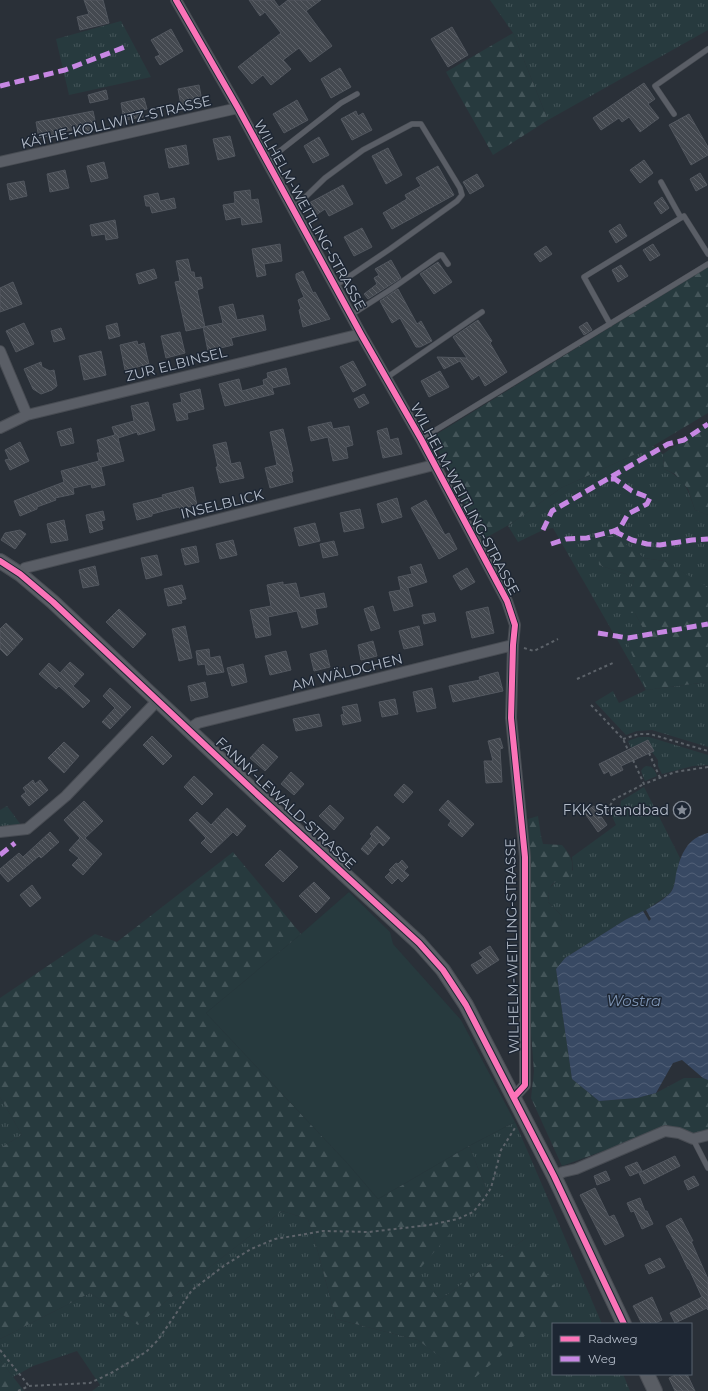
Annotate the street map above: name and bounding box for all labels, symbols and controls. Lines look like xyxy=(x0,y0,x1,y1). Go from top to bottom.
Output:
street label: KÄTHE-KOLLWITZ-STRASSE xyxy=(19,91,213,153)
street label: WILHELM-WEITLING-STRASSE xyxy=(250,117,370,313)
street label: ZUR ELBINSEL xyxy=(123,343,229,385)
street label: WILHELM-WEITLING-STRASSE xyxy=(407,400,523,598)
street label: INSELBLICK xyxy=(179,485,265,523)
street label: AM WÄLDCHEN xyxy=(290,649,404,695)
street label: FANNY-LEWALD-STRASSE xyxy=(212,733,360,873)
place icon: FKK Strandbad xyxy=(672,800,692,820)
place label: FKK Strandbad xyxy=(563,801,669,819)
street label: WILHELM-WEITLING-STRASSE xyxy=(501,838,523,1054)
water label: Wostra xyxy=(607,991,661,1010)
legend xyxy=(552,1323,692,1375)
text: Radweg xyxy=(588,1331,638,1346)
text: Weg xyxy=(588,1351,616,1366)

